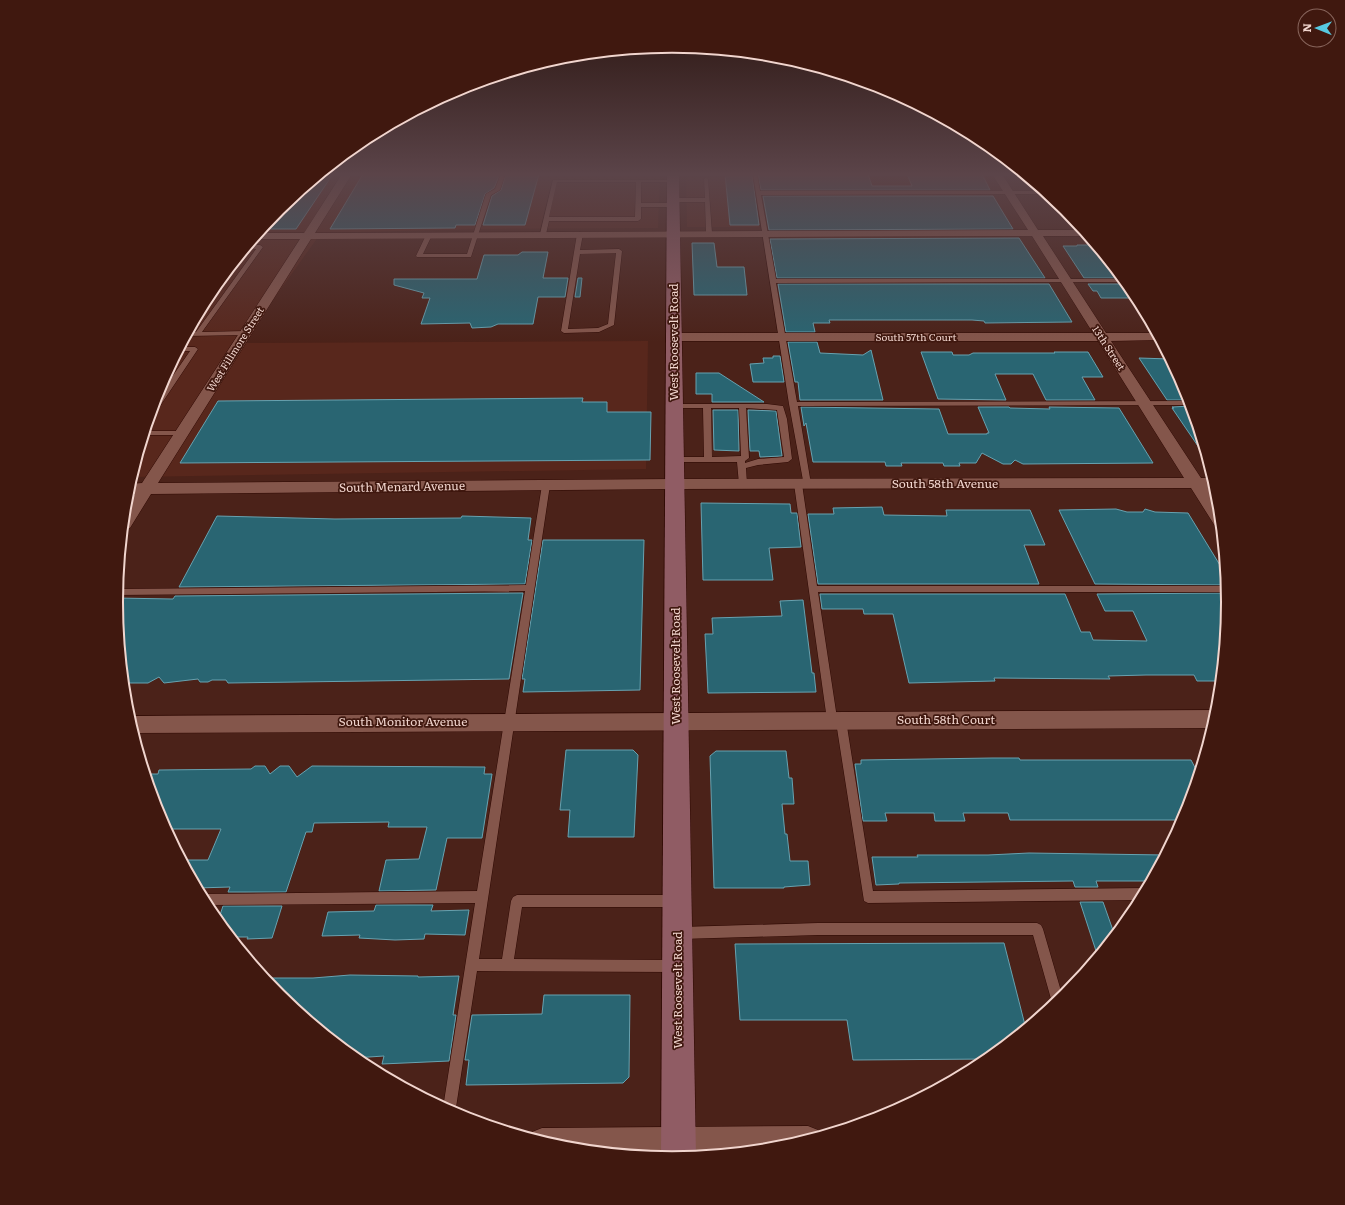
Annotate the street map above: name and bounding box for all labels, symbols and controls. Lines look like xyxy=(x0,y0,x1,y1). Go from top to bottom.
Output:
north arrow xyxy=(1297,8,1337,48)
text: N xyxy=(1298,23,1314,33)
street label: West Roosevelt Road xyxy=(664,283,682,401)
street label: West Fillmore Street xyxy=(202,303,267,394)
street label: 13th Street xyxy=(1089,322,1130,373)
street label: South 57th Court xyxy=(875,329,957,344)
street label: South 58th Avenue xyxy=(892,474,998,492)
street label: South Menard Avenue xyxy=(339,476,465,496)
street label: West Roosevelt Road xyxy=(666,607,684,725)
street label: South 58th Court xyxy=(897,710,995,728)
street label: South Monitor Avenue xyxy=(339,712,467,730)
street label: West Roosevelt Road xyxy=(668,931,686,1049)

